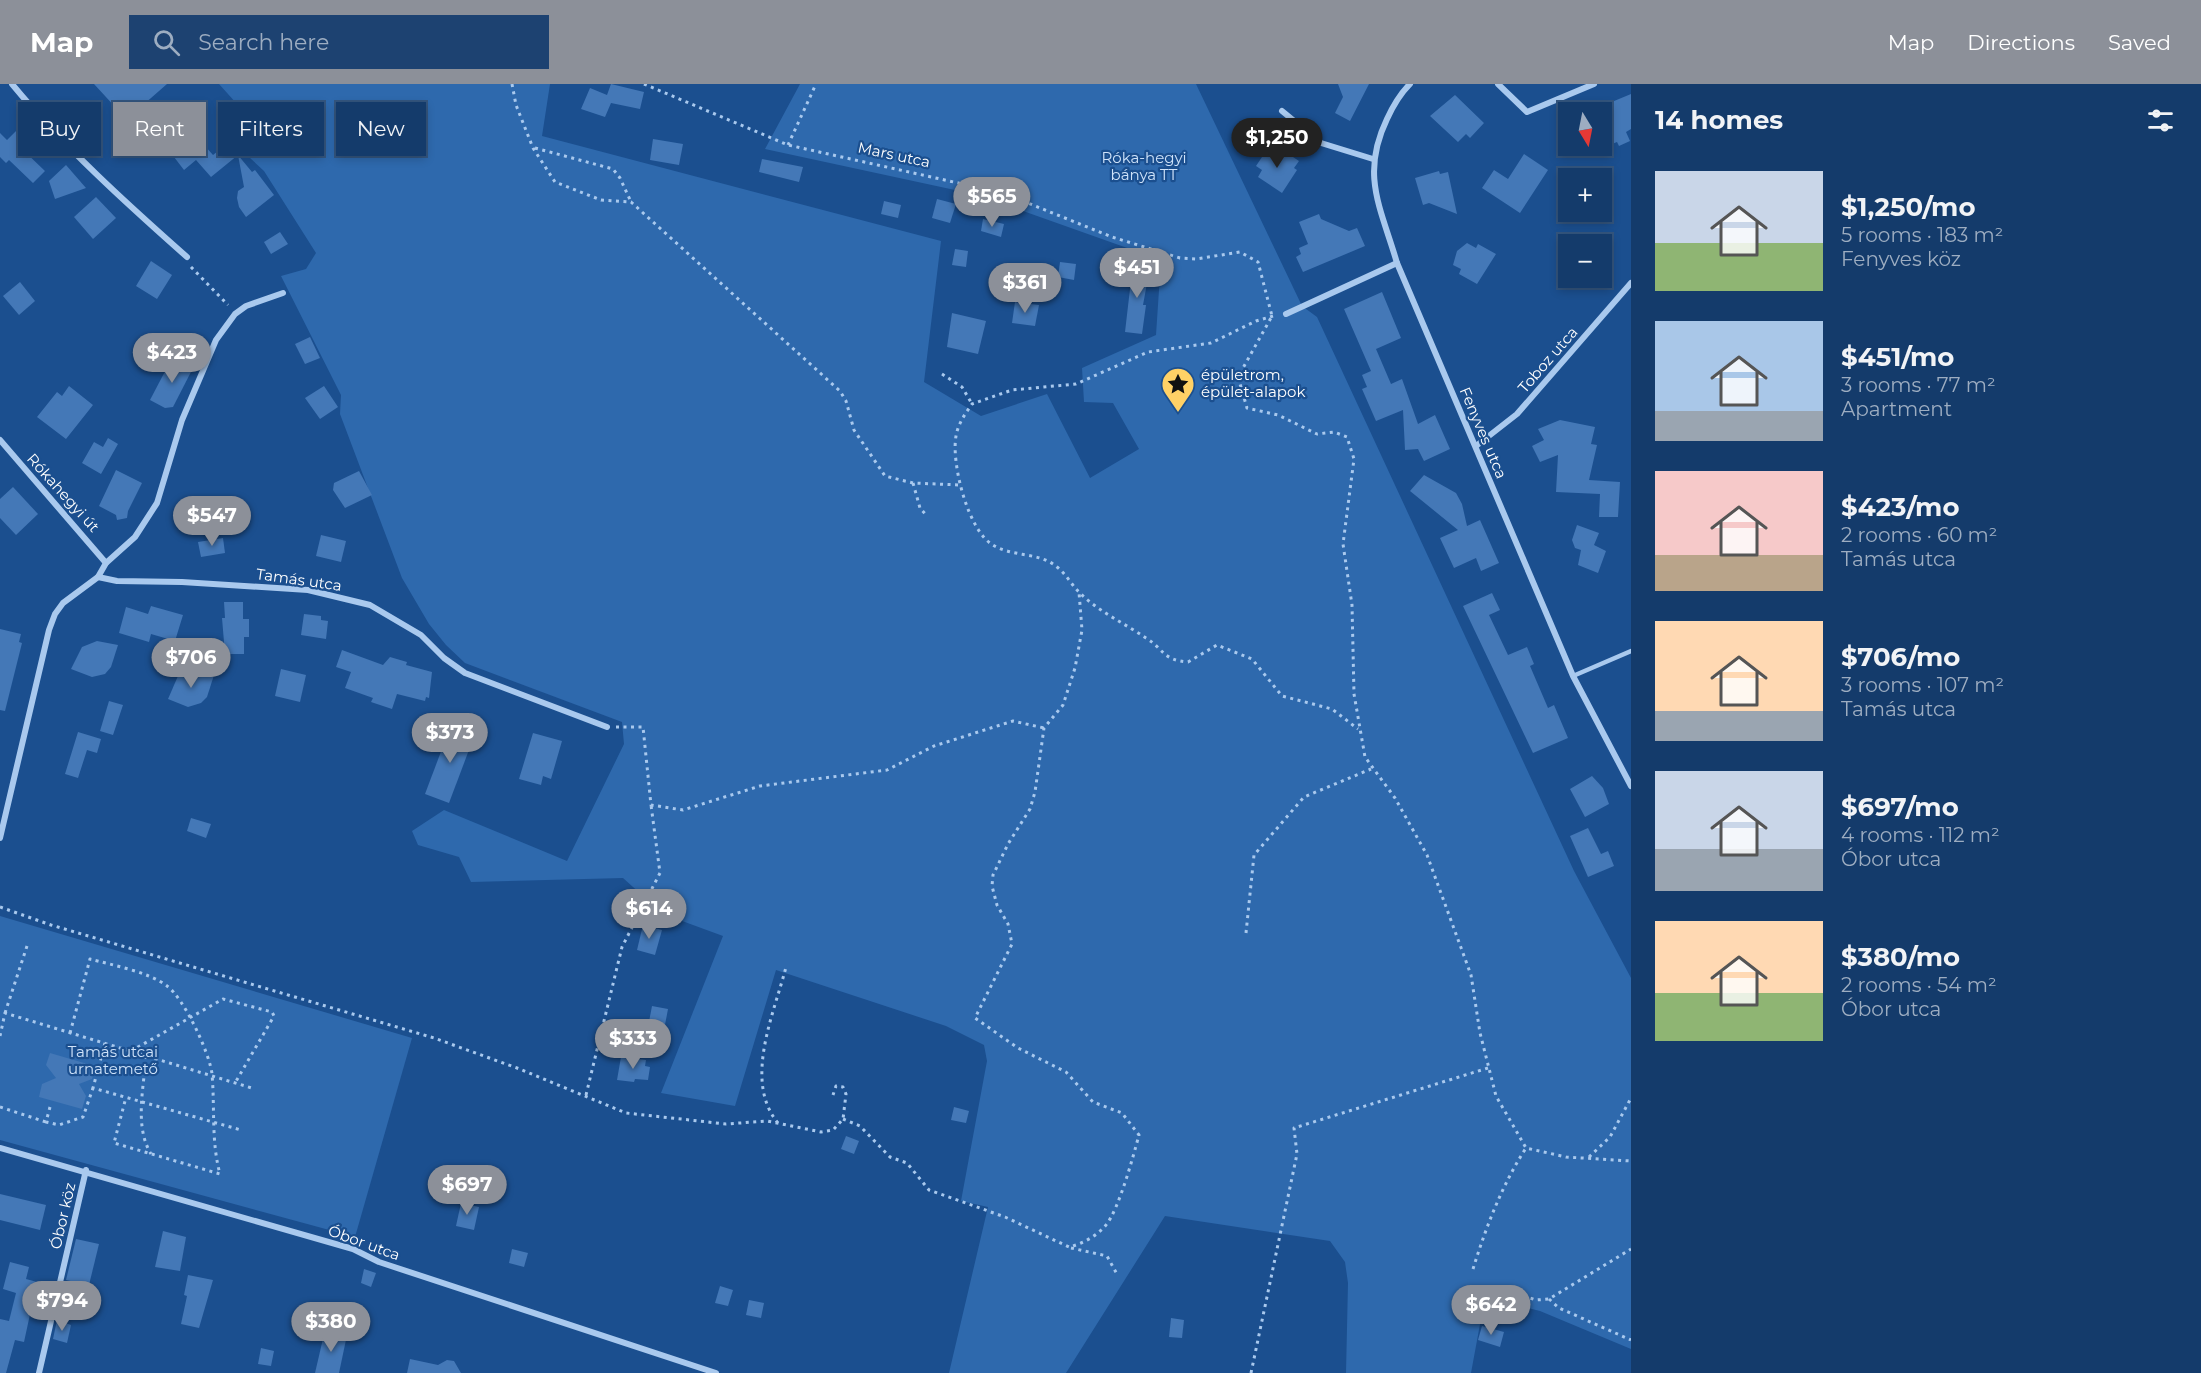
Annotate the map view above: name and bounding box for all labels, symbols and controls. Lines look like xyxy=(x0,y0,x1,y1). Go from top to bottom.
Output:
search box xyxy=(129,15,549,69)
text: Map xyxy=(30,25,93,59)
icon: search xyxy=(150,26,183,59)
text: Search here xyxy=(198,29,329,56)
text: Map xyxy=(1888,30,1934,55)
text: Directions xyxy=(1967,30,2075,55)
text: Saved xyxy=(2108,30,2171,55)
chip: Buy xyxy=(18,102,101,156)
chip: Rent xyxy=(113,102,206,156)
chip: Filters xyxy=(218,102,324,156)
chip: New xyxy=(336,102,426,156)
north arrow xyxy=(1558,102,1612,156)
map controls xyxy=(1558,102,1612,288)
text: 14 homes xyxy=(1655,104,1783,136)
icon: filters xyxy=(2144,104,2177,137)
pin: $1,250 xyxy=(1228,118,1326,169)
text: $1,250 xyxy=(1245,125,1309,149)
street label: Mars utca xyxy=(856,138,932,171)
park label: Róka-hegyi bánya TT xyxy=(1101,148,1187,184)
button: + xyxy=(1558,168,1612,222)
pin: $565 xyxy=(956,177,1028,228)
text: $565 xyxy=(967,184,1017,208)
text: $1,250/mo xyxy=(1841,191,1975,223)
icon: home xyxy=(1703,195,1775,267)
text: 5 rooms · 183 m² xyxy=(1841,223,2003,247)
button: − xyxy=(1558,234,1612,288)
text: Fenyves köz xyxy=(1841,247,1961,271)
pin: $451 xyxy=(1101,248,1173,299)
text: $451 xyxy=(1114,255,1160,279)
pin: $361 xyxy=(989,263,1061,314)
text: $361 xyxy=(1002,270,1048,294)
street label: Toboz utca xyxy=(1514,323,1582,397)
pin: $423 xyxy=(136,333,208,384)
text: $423 xyxy=(147,340,197,364)
text: $451/mo xyxy=(1841,341,1954,373)
icon: home xyxy=(1703,345,1775,417)
place label: épületrom, épület-alapok xyxy=(1201,365,1305,401)
place icon: épületrom, épület-alapok xyxy=(1160,366,1196,413)
text: 3 rooms · 77 m² xyxy=(1841,373,1996,397)
street label: Fenyves utca xyxy=(1456,384,1511,481)
text: Apartment xyxy=(1841,397,1952,421)
street label: Rókahegyi út xyxy=(23,449,104,536)
text: $423/mo xyxy=(1841,491,1959,523)
icon: home xyxy=(1703,495,1775,567)
pin: $547 xyxy=(176,496,248,547)
text: $547 xyxy=(187,503,237,527)
text: 2 rooms · 60 m² xyxy=(1841,523,1997,547)
text: Tamás utca xyxy=(1841,547,1956,571)
street label: Tamás utca xyxy=(255,564,343,595)
pin: $706 xyxy=(155,638,227,689)
text: $706/mo xyxy=(1841,641,1960,673)
text: $706 xyxy=(166,645,216,669)
icon: home xyxy=(1703,645,1775,717)
text: 3 rooms · 107 m² xyxy=(1841,673,2004,697)
text: Tamás utca xyxy=(1841,697,1956,721)
pin: $373 xyxy=(414,713,486,764)
text: $373 xyxy=(426,720,474,744)
text: $697/mo xyxy=(1841,791,1959,823)
icon: home xyxy=(1703,795,1775,867)
text: 4 rooms · 112 m² xyxy=(1841,823,2000,847)
text: Óbor utca xyxy=(1841,847,1941,871)
pin: $614 xyxy=(613,889,685,940)
text: $614 xyxy=(625,896,673,920)
text: $380/mo xyxy=(1841,941,1960,973)
icon: home xyxy=(1703,945,1775,1017)
text: 2 rooms · 54 m² xyxy=(1841,973,1997,997)
text: Óbor utca xyxy=(1841,997,1941,1021)
pin: $333 xyxy=(597,1019,669,1070)
text: $333 xyxy=(609,1026,657,1050)
park label: Tamás utcai urnatemető xyxy=(68,1042,158,1078)
pin: $697 xyxy=(431,1165,503,1216)
text: $697 xyxy=(442,1172,492,1196)
street label: Óbor köz xyxy=(46,1180,79,1251)
street label: Óbor utca xyxy=(326,1221,403,1264)
pin: $794 xyxy=(26,1281,98,1332)
pin: $642 xyxy=(1455,1285,1527,1336)
text: $794 xyxy=(36,1288,88,1312)
text: $642 xyxy=(1465,1292,1517,1316)
pin: $380 xyxy=(295,1302,367,1353)
text: $380 xyxy=(305,1309,357,1333)

